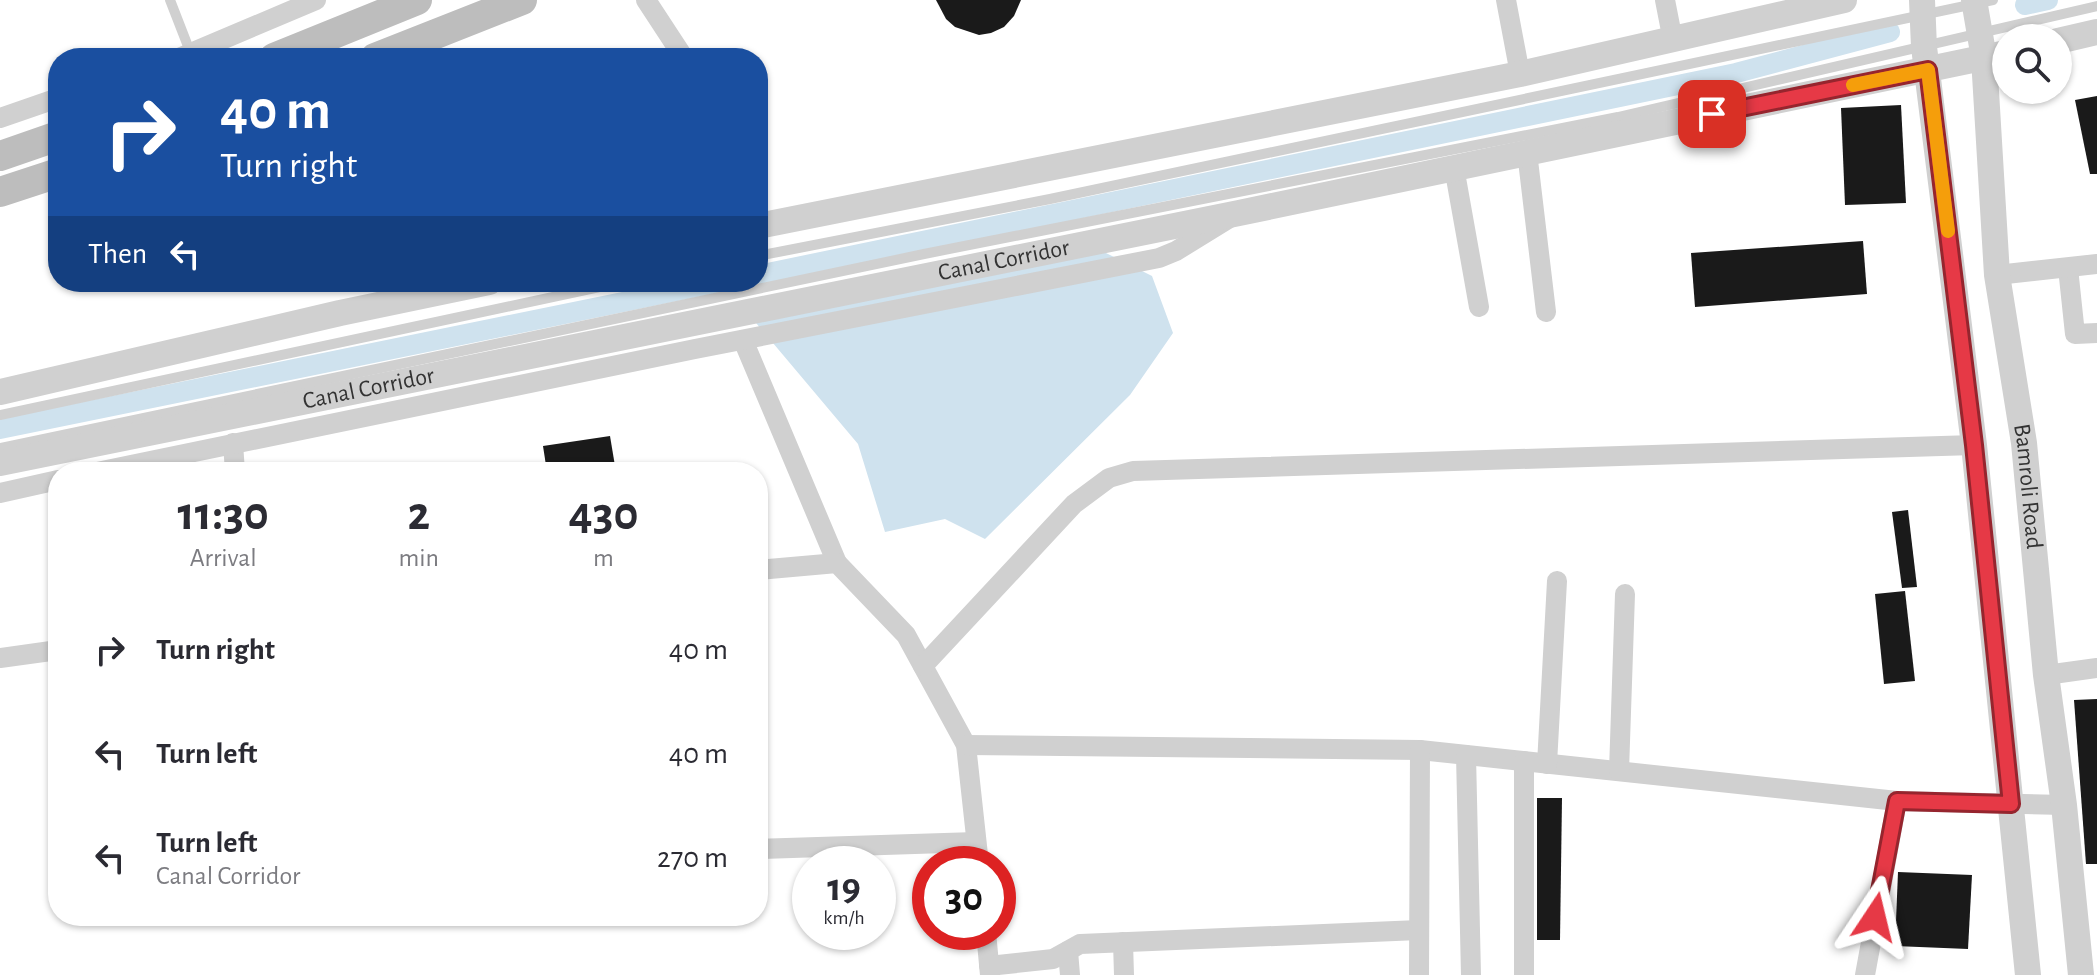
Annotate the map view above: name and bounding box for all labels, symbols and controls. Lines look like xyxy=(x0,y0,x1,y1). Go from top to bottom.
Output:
map controls xyxy=(1992,24,2072,104)
button: search xyxy=(1992,24,2072,104)
icon: right xyxy=(88,80,192,184)
pin xyxy=(1678,80,1746,148)
text: 40 m xyxy=(220,83,331,139)
icon: arrive xyxy=(1690,92,1734,136)
text: Turn right xyxy=(220,148,357,184)
icon: left xyxy=(163,232,207,276)
street label: Canal Corridor xyxy=(936,235,1072,285)
text: Then xyxy=(88,239,147,269)
street label: Canal Corridor xyxy=(301,364,437,414)
street label: Bamroli Road xyxy=(2009,422,2046,550)
text: 11:30 xyxy=(178,491,269,539)
text: 2 xyxy=(407,491,430,539)
text: 430 xyxy=(569,491,638,539)
text: Arrival xyxy=(190,545,257,571)
text: min xyxy=(398,545,439,571)
text: m xyxy=(593,545,614,571)
icon: right xyxy=(88,628,132,672)
text: Turn right xyxy=(156,635,275,665)
text: 40 m xyxy=(669,635,728,665)
icon: left xyxy=(88,732,132,776)
text: Turn left xyxy=(156,739,257,769)
text: 40 m xyxy=(669,739,728,769)
text: Turn left xyxy=(156,828,257,858)
icon: left xyxy=(88,836,132,880)
text: 270 m xyxy=(657,843,728,873)
speed limit sign: 30 xyxy=(912,846,1016,950)
text: Canal Corridor xyxy=(156,863,300,889)
text: 19 xyxy=(827,868,861,908)
position arrow xyxy=(1833,875,1917,959)
text: km/h xyxy=(823,908,865,928)

